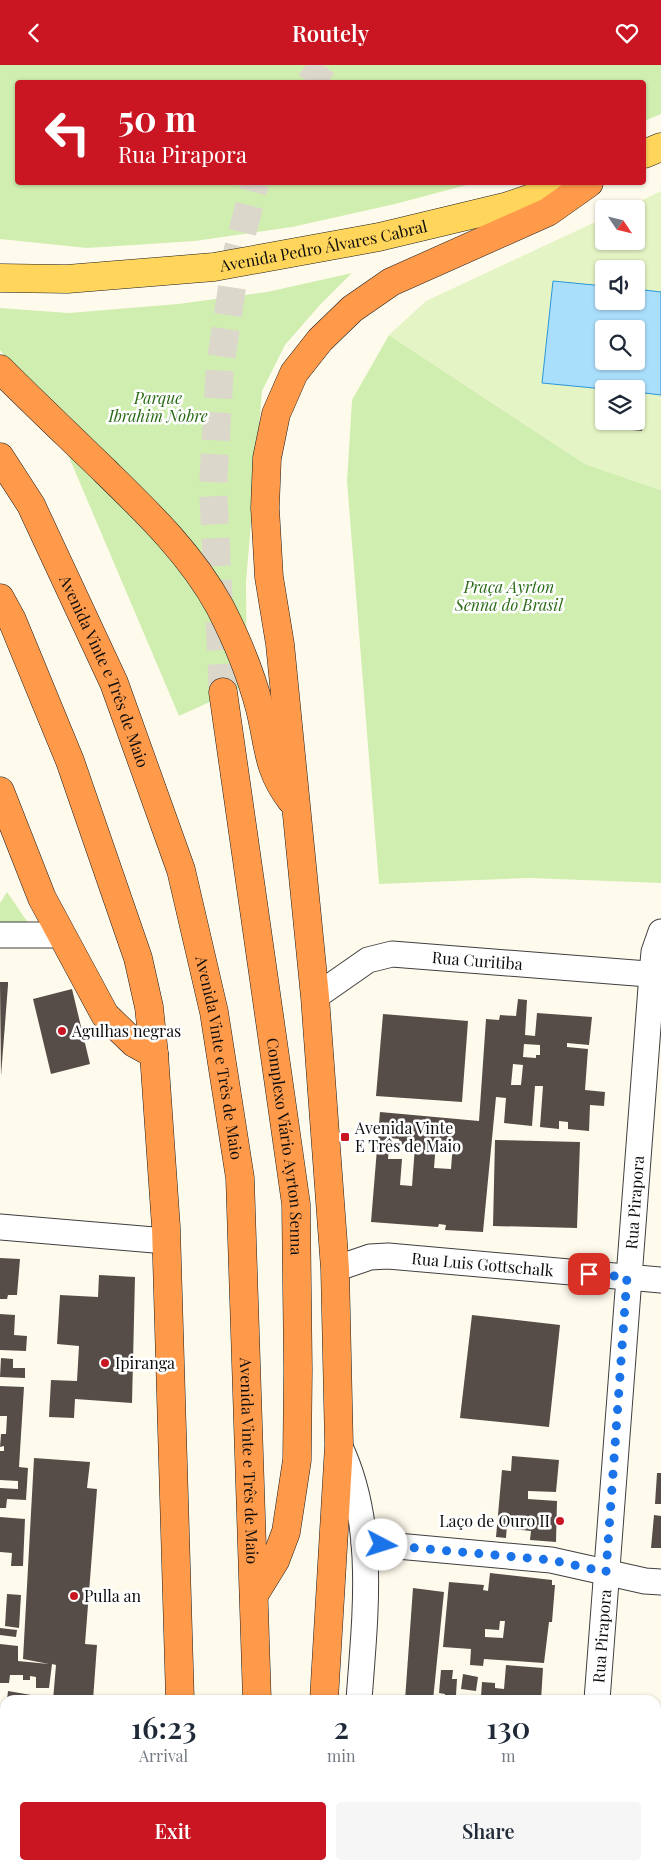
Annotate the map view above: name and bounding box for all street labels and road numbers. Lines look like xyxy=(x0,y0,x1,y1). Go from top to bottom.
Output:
street label: Avenida Pedro Álvares Cabral xyxy=(217,215,430,276)
street label: Avenida Vinte e Três de Maio xyxy=(55,571,154,770)
street label: Rua Curitiba xyxy=(431,946,524,974)
street label: Avenida Vinte e Três de Maio xyxy=(191,953,248,1161)
street label: Complexo Viário Ayrton Senna xyxy=(262,1036,308,1256)
street label: Rua Pirapora xyxy=(620,1155,648,1250)
street label: Rua Luis Gottschalk xyxy=(411,1247,555,1281)
street label: Avenida Vinte e Três de Maio xyxy=(236,1356,264,1565)
street label: Rua Pirapora xyxy=(587,1589,615,1684)

